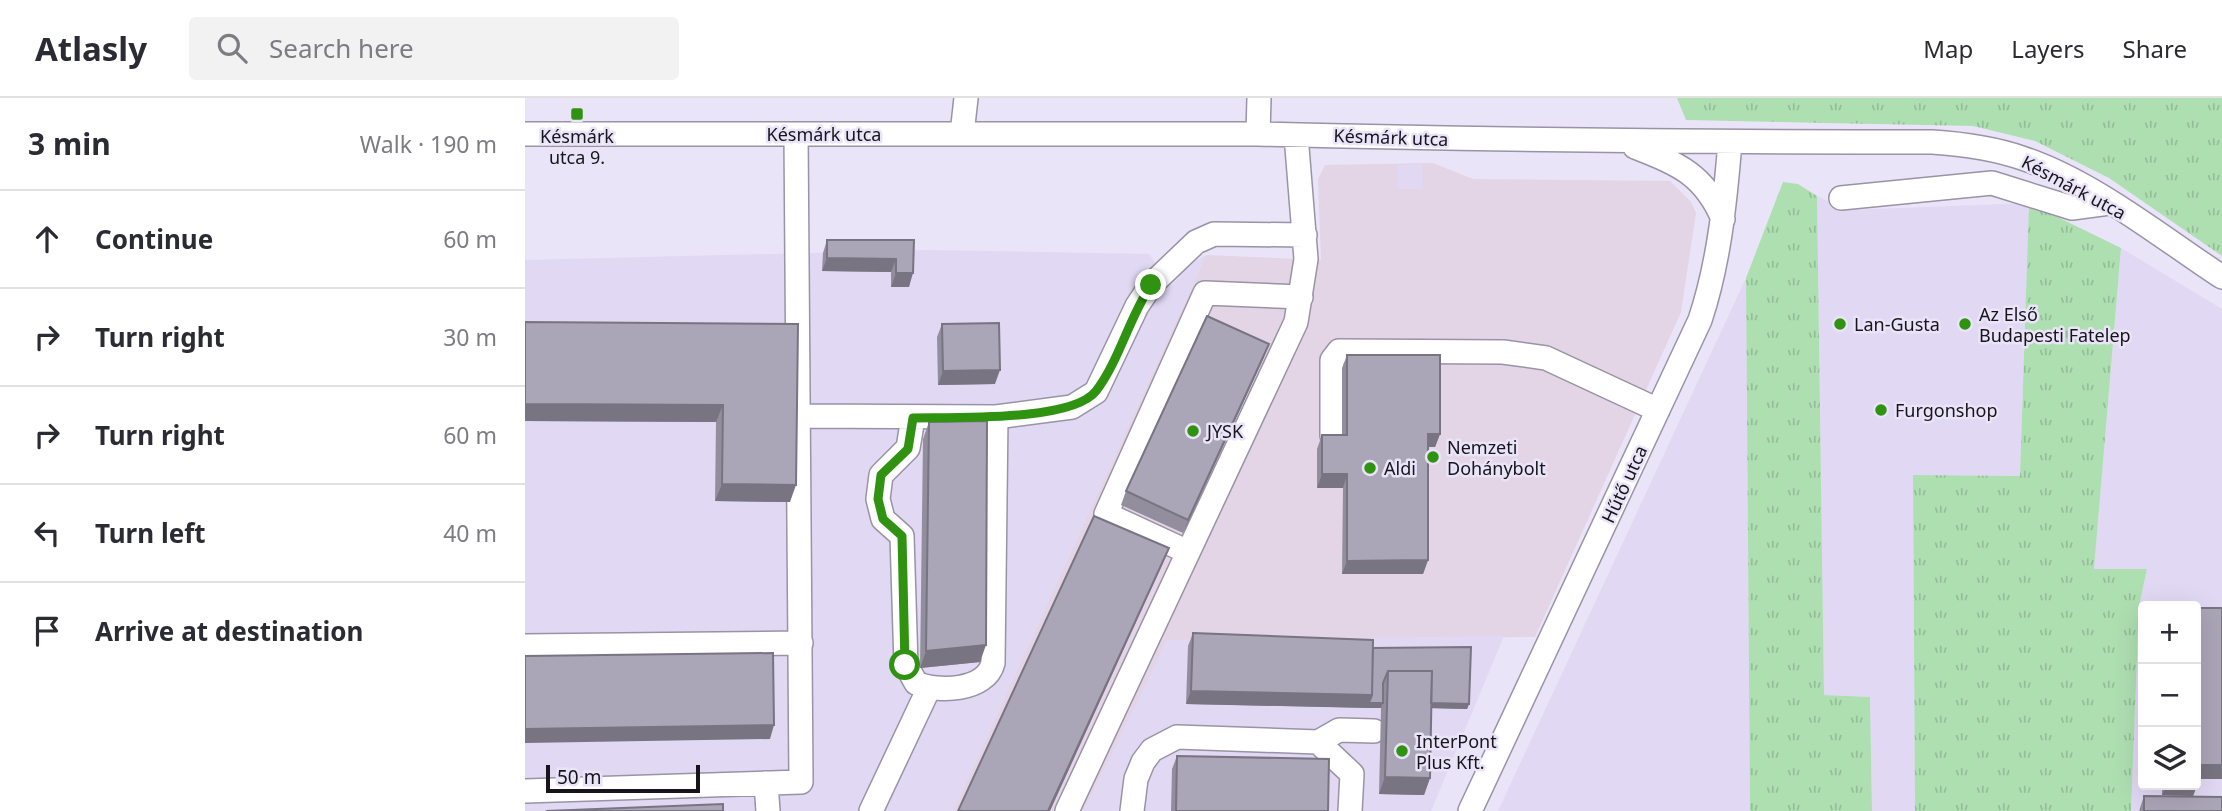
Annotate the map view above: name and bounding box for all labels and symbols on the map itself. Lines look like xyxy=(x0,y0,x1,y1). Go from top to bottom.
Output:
marker: Késmárk utca 9. xyxy=(569,106,585,122)
street label: Késmárk utca xyxy=(767,122,881,146)
street label: Késmárk utca xyxy=(1333,123,1449,151)
place label: Késmárk utca 9. xyxy=(540,124,614,169)
street label: Késmárk utca xyxy=(2018,149,2130,225)
route end xyxy=(1135,269,1166,300)
place label: Az Első Budapesti Fatelep xyxy=(1979,302,2131,347)
place label: Lan-Gusta xyxy=(1854,312,1940,336)
marker: Lan-Gusta xyxy=(1832,316,1848,332)
marker: Az Első Budapesti Fatelep xyxy=(1957,316,1973,332)
place label: Furgonshop xyxy=(1895,398,1998,422)
marker: Furgonshop xyxy=(1873,402,1889,418)
place label: JYSK xyxy=(1205,419,1244,443)
marker: JYSK xyxy=(1185,423,1201,439)
place label: Nemzeti Dohánybolt xyxy=(1447,435,1546,480)
street label: Hűtő utca xyxy=(1596,441,1652,527)
marker: Nemzeti Dohánybolt xyxy=(1425,449,1441,465)
place label: Aldi xyxy=(1384,456,1416,480)
marker: Aldi xyxy=(1362,460,1378,476)
route start xyxy=(889,649,920,680)
place label: InterPont Plus Kft. xyxy=(1416,729,1497,774)
marker: InterPont Plus Kft. xyxy=(1394,743,1410,759)
scale bar xyxy=(546,762,700,794)

